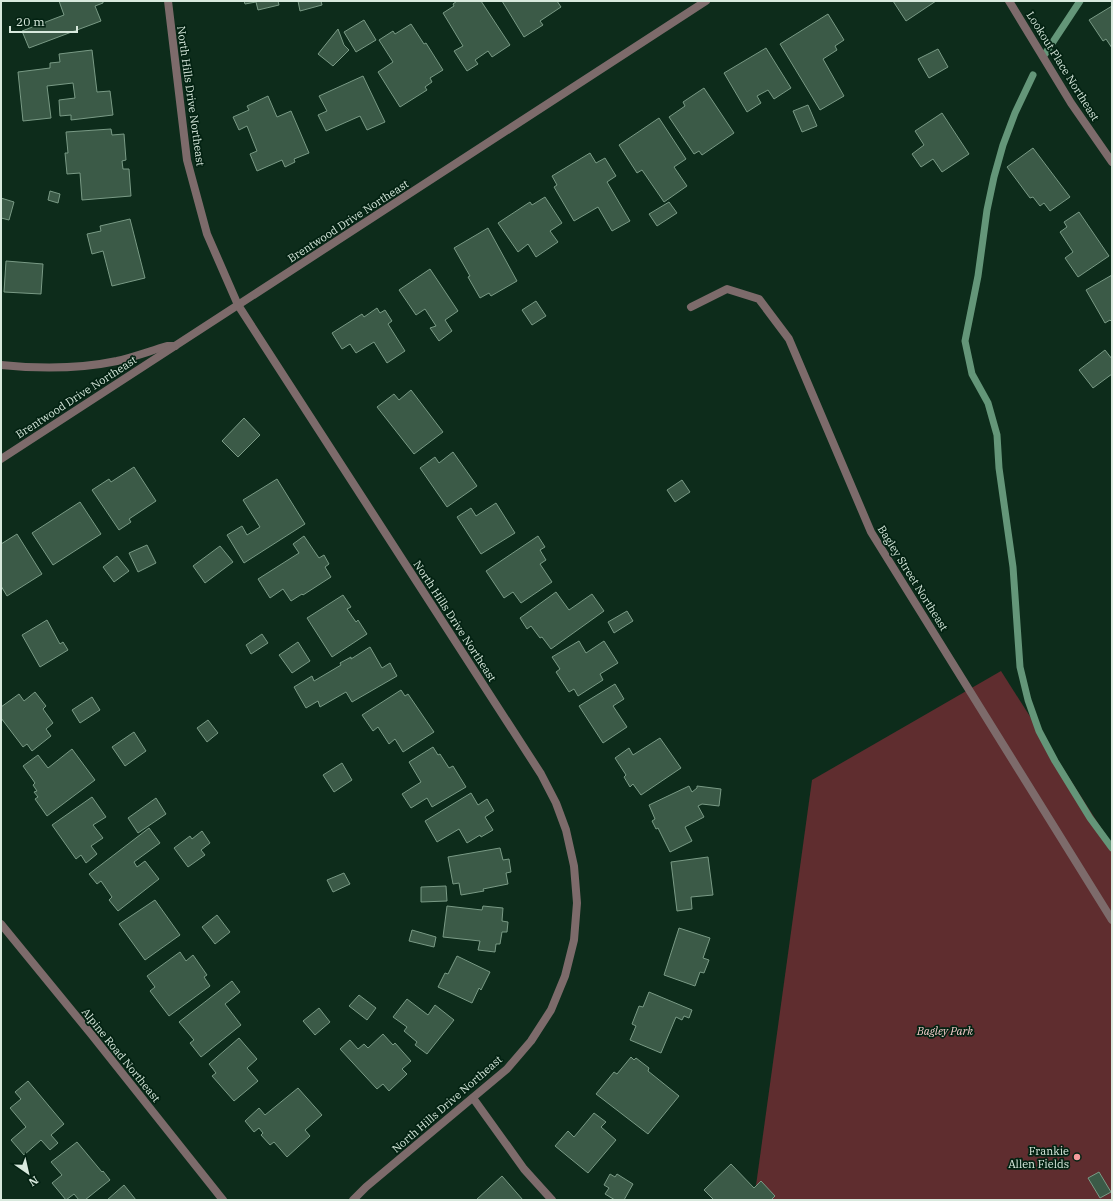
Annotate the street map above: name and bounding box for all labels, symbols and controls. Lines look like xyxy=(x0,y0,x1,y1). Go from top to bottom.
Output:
scale bar xyxy=(10,8,77,34)
street label: Lookout Place Northeast xyxy=(1024,9,1103,123)
text: 20 m xyxy=(16,14,45,29)
street label: North Hills Drive Northeast xyxy=(174,25,208,167)
street label: Brentwood Drive Northeast xyxy=(285,177,411,265)
street label: Brentwood Drive Northeast xyxy=(13,353,139,441)
street label: Bagley Street Northeast xyxy=(875,523,951,634)
street label: North Hills Drive Northeast xyxy=(411,558,499,684)
street label: Alpine Road Northeast xyxy=(79,1005,163,1105)
park label: Bagley Park xyxy=(916,1024,973,1038)
street label: North Hills Drive Northeast xyxy=(389,1052,505,1156)
place label: Frankie Allen Fields xyxy=(1008,1144,1069,1171)
marker: Frankie Allen Fields xyxy=(1072,1152,1082,1162)
north arrow xyxy=(8,1153,48,1193)
text: N xyxy=(26,1173,41,1190)

